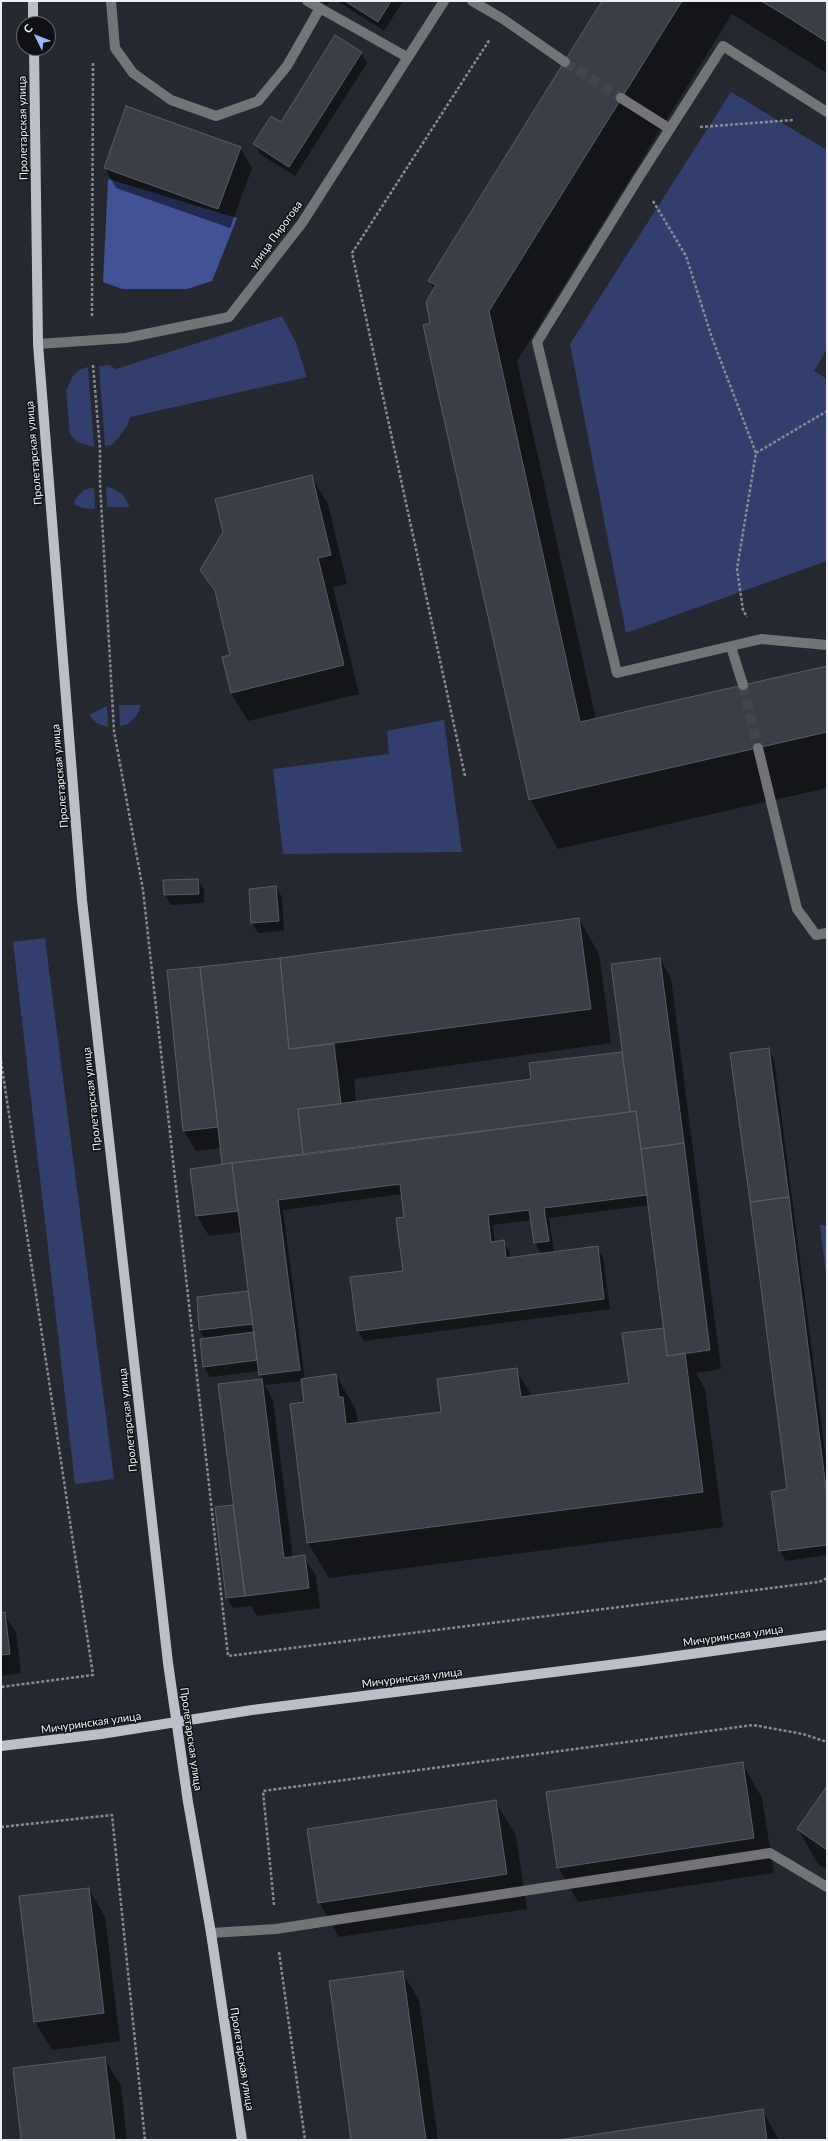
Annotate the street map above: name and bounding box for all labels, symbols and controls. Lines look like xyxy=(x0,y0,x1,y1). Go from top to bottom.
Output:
north arrow xyxy=(16,16,56,56)
text: С xyxy=(20,21,35,35)
street label: Пролетарская улица xyxy=(15,76,31,180)
street label: улица Пирогова xyxy=(247,198,305,272)
street label: Пролетарская улица xyxy=(23,401,45,505)
street label: Пролетарская улица xyxy=(49,724,71,828)
street label: Пролетарская улица xyxy=(80,1046,104,1152)
street label: Пролетарская улица xyxy=(116,1367,140,1473)
street label: Мичуринская улица xyxy=(682,1622,784,1650)
street label: Мичуринская улица xyxy=(361,1665,463,1691)
street label: Пролетарская улица xyxy=(177,1686,205,1792)
street label: Мичуринская улица xyxy=(40,1709,142,1737)
street label: Пролетарская улица xyxy=(227,2006,257,2112)

